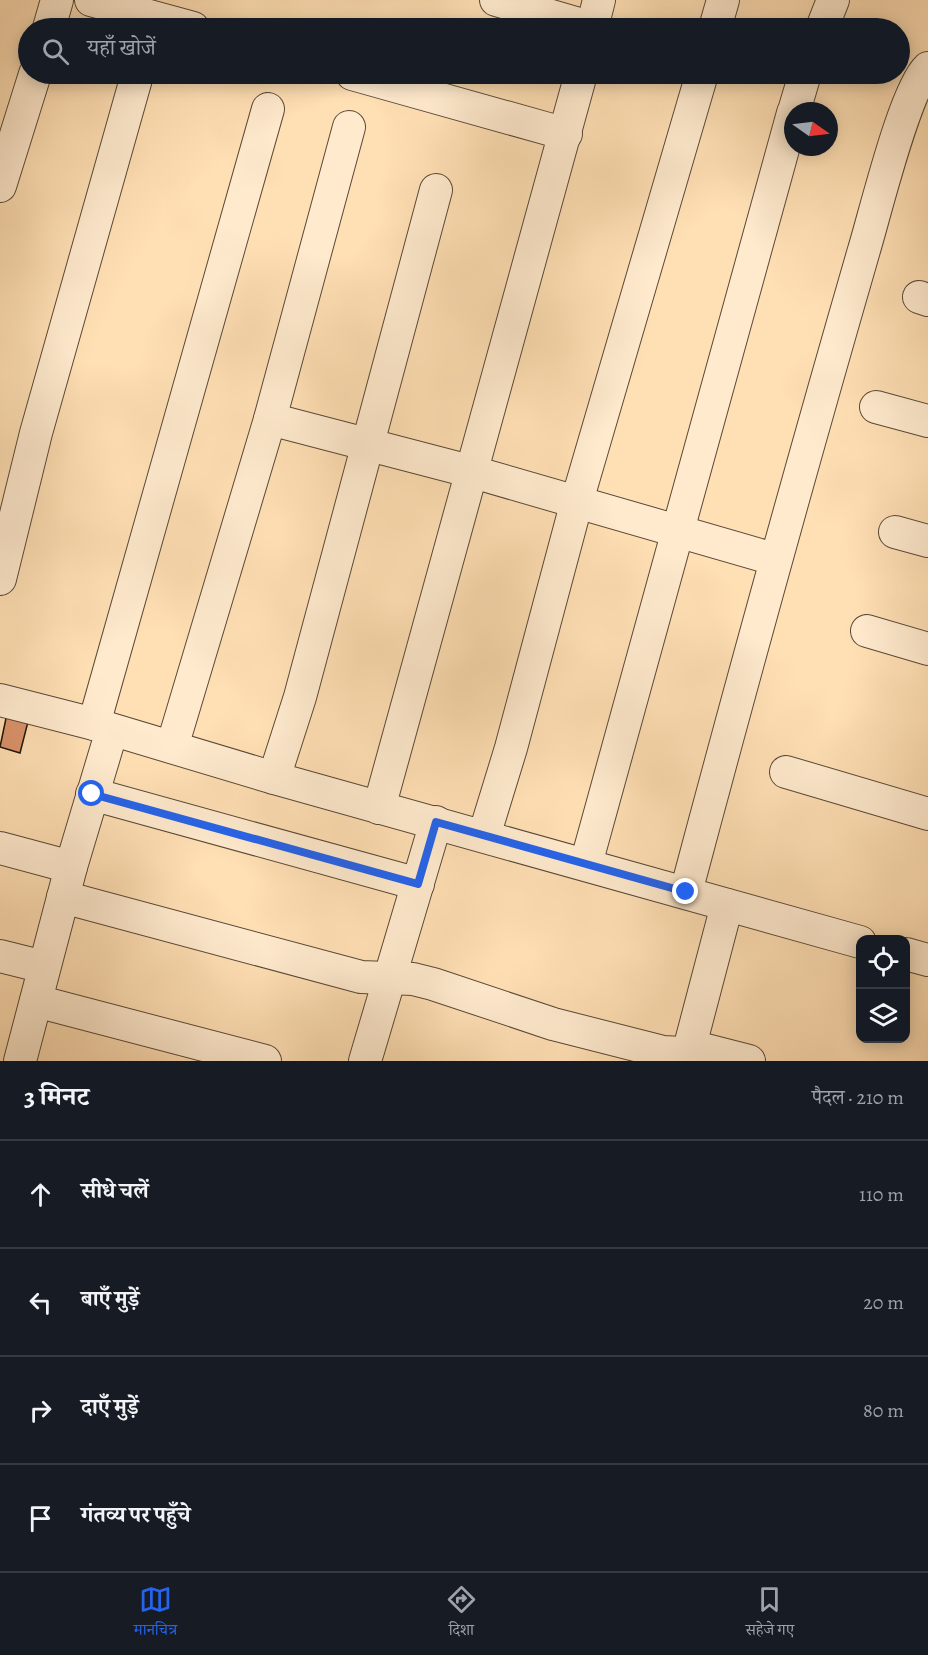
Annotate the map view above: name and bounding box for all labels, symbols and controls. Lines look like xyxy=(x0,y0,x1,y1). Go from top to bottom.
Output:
search box xyxy=(18,18,910,84)
text: यहाँ खोजें xyxy=(87,33,156,63)
icon: search xyxy=(39,35,72,68)
north arrow xyxy=(784,102,838,156)
route start xyxy=(78,780,104,806)
route end xyxy=(672,878,698,904)
map controls xyxy=(856,935,910,1043)
button: locate xyxy=(856,935,910,989)
button: layers xyxy=(856,989,910,1043)
text: 3 मिनट xyxy=(24,1079,89,1114)
text: पैदल · 210 m xyxy=(812,1084,904,1111)
text: सीधे चलें xyxy=(81,1176,149,1206)
icon: ahead xyxy=(24,1178,57,1211)
text: 110 m xyxy=(859,1181,904,1208)
text: बाएँ मुड़ें xyxy=(81,1284,139,1314)
icon: left xyxy=(24,1286,57,1319)
text: 20 m xyxy=(863,1289,904,1316)
text: दाएँ मुड़ें xyxy=(81,1392,139,1422)
icon: right xyxy=(24,1394,57,1427)
text: 80 m xyxy=(863,1397,904,1424)
text: गंतव्य पर पहुँचे xyxy=(81,1500,190,1530)
icon: arrive xyxy=(24,1502,57,1535)
tab: मानचित्र xyxy=(134,1583,177,1645)
tab: दिशा xyxy=(445,1583,478,1645)
tab: सहेजे गए xyxy=(745,1583,794,1645)

